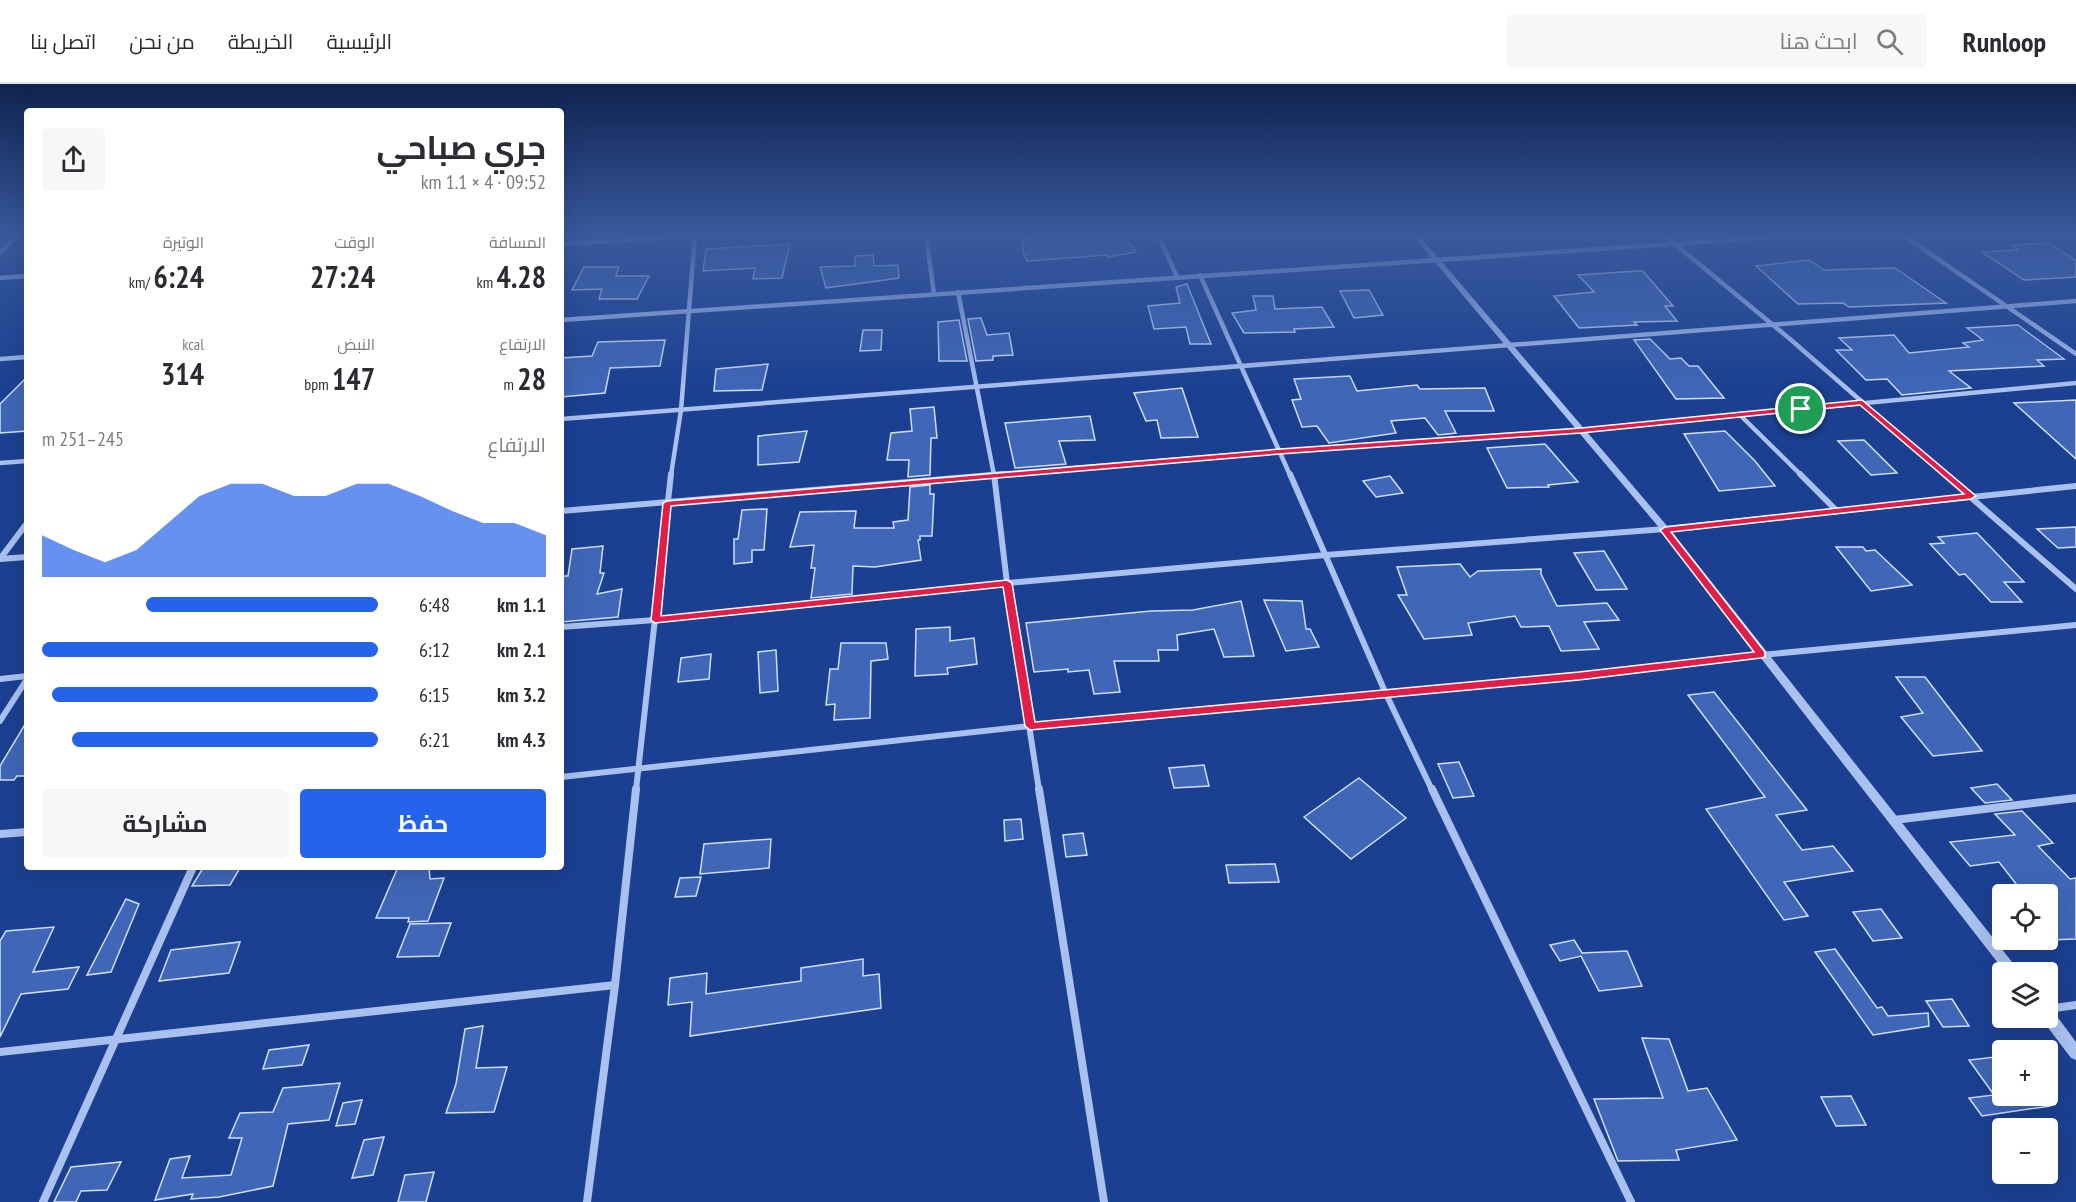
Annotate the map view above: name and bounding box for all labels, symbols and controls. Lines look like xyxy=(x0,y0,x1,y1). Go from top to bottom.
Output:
search box xyxy=(1507,14,1927,68)
text: Runloop xyxy=(1963,23,2046,60)
icon: search xyxy=(1873,25,1906,58)
text: ابحث هنا xyxy=(1779,27,1858,55)
text: اتصل بنا xyxy=(30,28,96,55)
text: من نحن xyxy=(129,28,195,55)
text: الخريطة xyxy=(228,28,293,55)
text: الرئيسية xyxy=(326,28,392,55)
text: جري صباحي xyxy=(377,125,546,168)
button: share xyxy=(42,128,105,191)
text: 09:52 · 4 × 1.1 km xyxy=(421,169,546,195)
text: الوتيرة xyxy=(163,232,204,252)
text: الوقت xyxy=(334,232,375,252)
text: المسافة xyxy=(489,232,546,252)
text: 6:24 xyxy=(153,257,204,296)
text: 27:24 xyxy=(310,257,375,296)
text: 4.28 xyxy=(497,257,546,296)
text: /km xyxy=(129,272,153,292)
text: km xyxy=(477,272,497,292)
text: kcal xyxy=(182,334,204,354)
text: النبض xyxy=(337,334,375,354)
text: الارتفاع xyxy=(499,334,546,354)
text: 314 xyxy=(161,354,204,393)
text: 147 xyxy=(332,359,375,398)
text: 28 xyxy=(517,359,546,398)
text: bpm xyxy=(304,374,332,394)
text: m xyxy=(503,374,517,394)
pin xyxy=(1775,383,1826,434)
icon: arrive xyxy=(1784,392,1817,425)
text: 245–251 m xyxy=(42,426,124,452)
text: الارتفاع xyxy=(487,432,546,458)
text: 6:48 xyxy=(419,592,450,618)
text: 1.1 km xyxy=(497,592,546,618)
text: 6:12 xyxy=(419,637,450,663)
text: 2.1 km xyxy=(497,637,546,663)
text: 6:15 xyxy=(419,682,450,708)
text: 3.2 km xyxy=(497,682,546,708)
text: 6:21 xyxy=(419,727,450,753)
text: 4.3 km xyxy=(497,727,546,753)
button: مشاركة xyxy=(42,789,288,858)
button: حفظ xyxy=(300,789,546,858)
map controls xyxy=(1992,884,2058,1184)
button: locate xyxy=(1992,884,2058,950)
button: layers xyxy=(1992,962,2058,1028)
button: + xyxy=(1992,1040,2058,1106)
button: − xyxy=(1992,1118,2058,1184)

